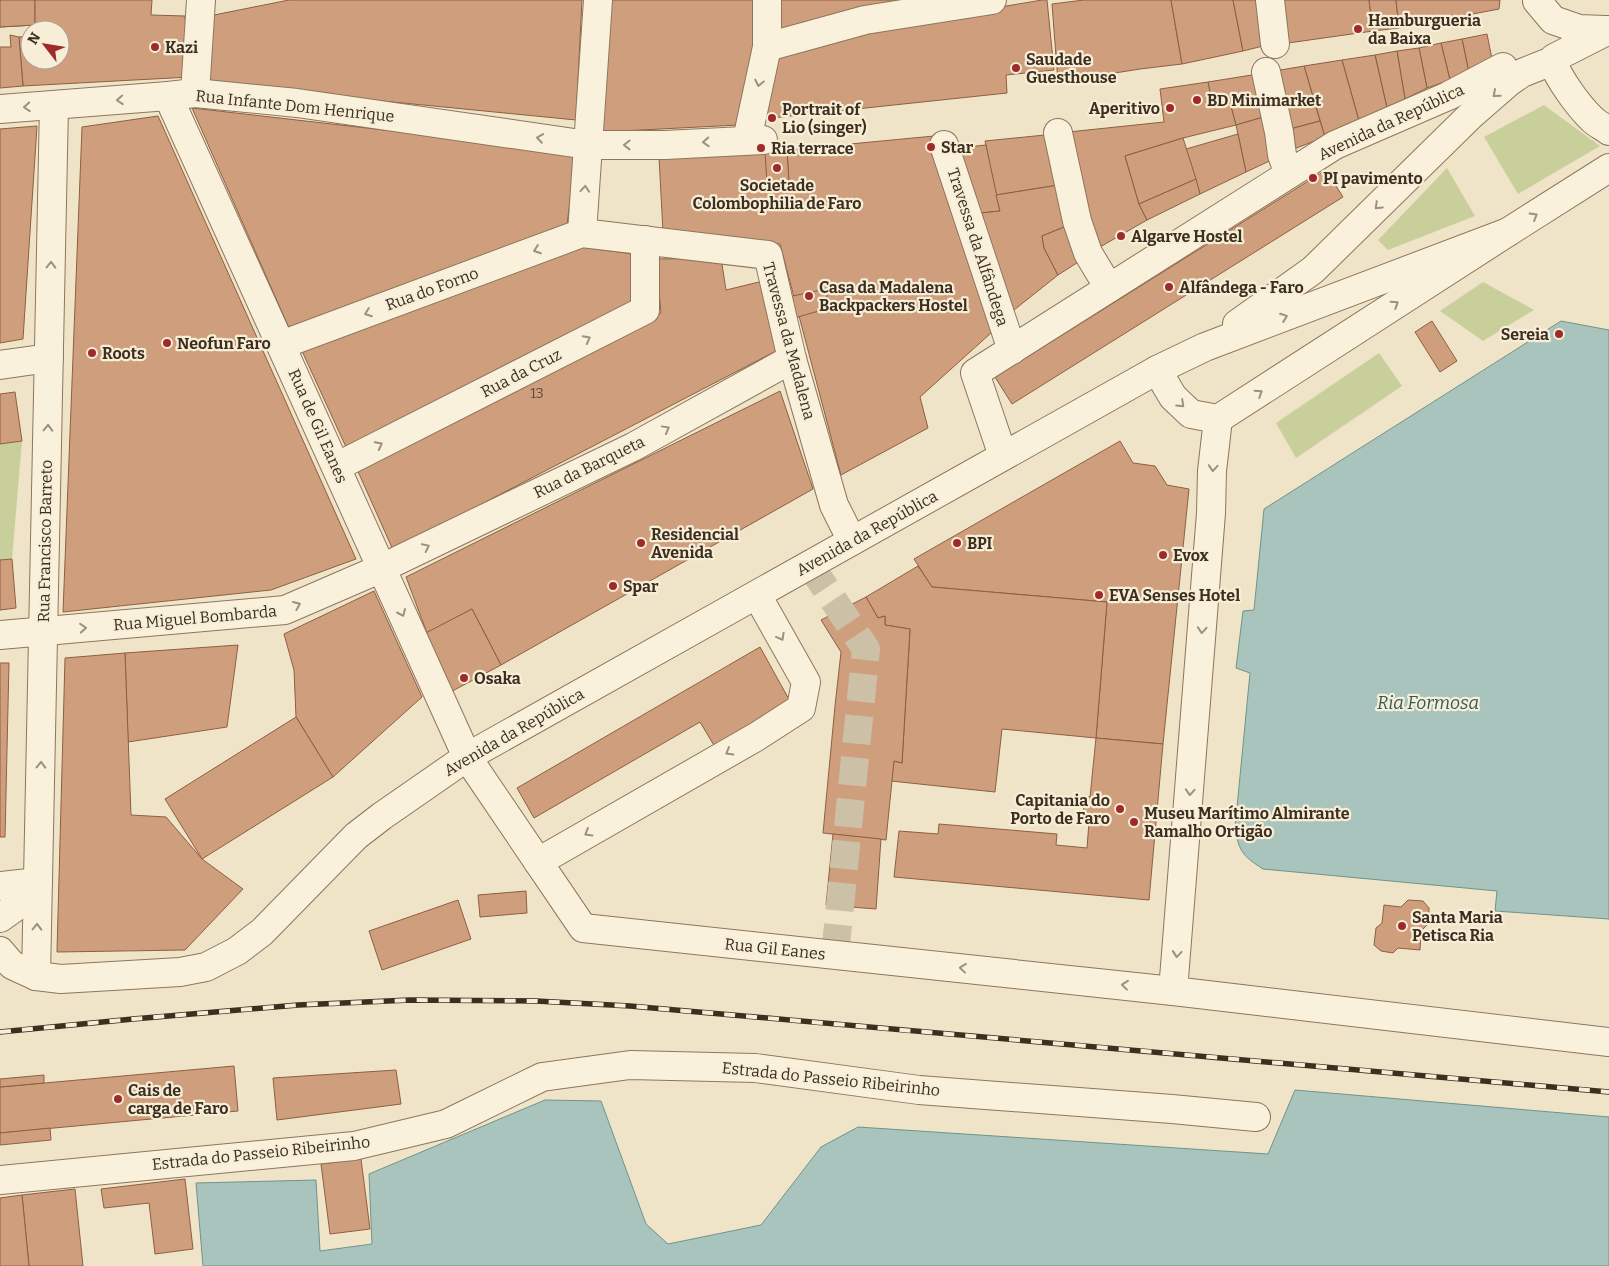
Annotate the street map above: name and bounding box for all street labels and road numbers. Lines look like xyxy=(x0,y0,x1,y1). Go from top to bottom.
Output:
street label: Avenida da República xyxy=(1315,80,1467,164)
street label: Rua Infante Dom Henrique xyxy=(195,86,395,126)
street label: Travessa da Alfândega xyxy=(943,166,1013,329)
street label: Travessa da Madalena xyxy=(759,260,819,422)
street label: Rua do Forno xyxy=(383,263,481,315)
street label: Rua da Cruz xyxy=(478,344,565,401)
street label: Rua de Gil Eanes xyxy=(284,366,352,486)
street label: Rua da Barqueta xyxy=(530,432,648,502)
street label: Rua Francisco Barreto xyxy=(34,459,56,623)
street label: Avenida da República xyxy=(793,486,941,580)
street label: Rua Miguel Bombarda xyxy=(113,601,278,635)
street label: Avenida da República xyxy=(441,684,588,780)
street label: Rua Gil Eanes xyxy=(724,934,826,964)
street label: Estrada do Passeio Ribeirinho xyxy=(721,1058,941,1100)
street label: Estrada do Passeio Ribeirinho xyxy=(151,1132,371,1174)

